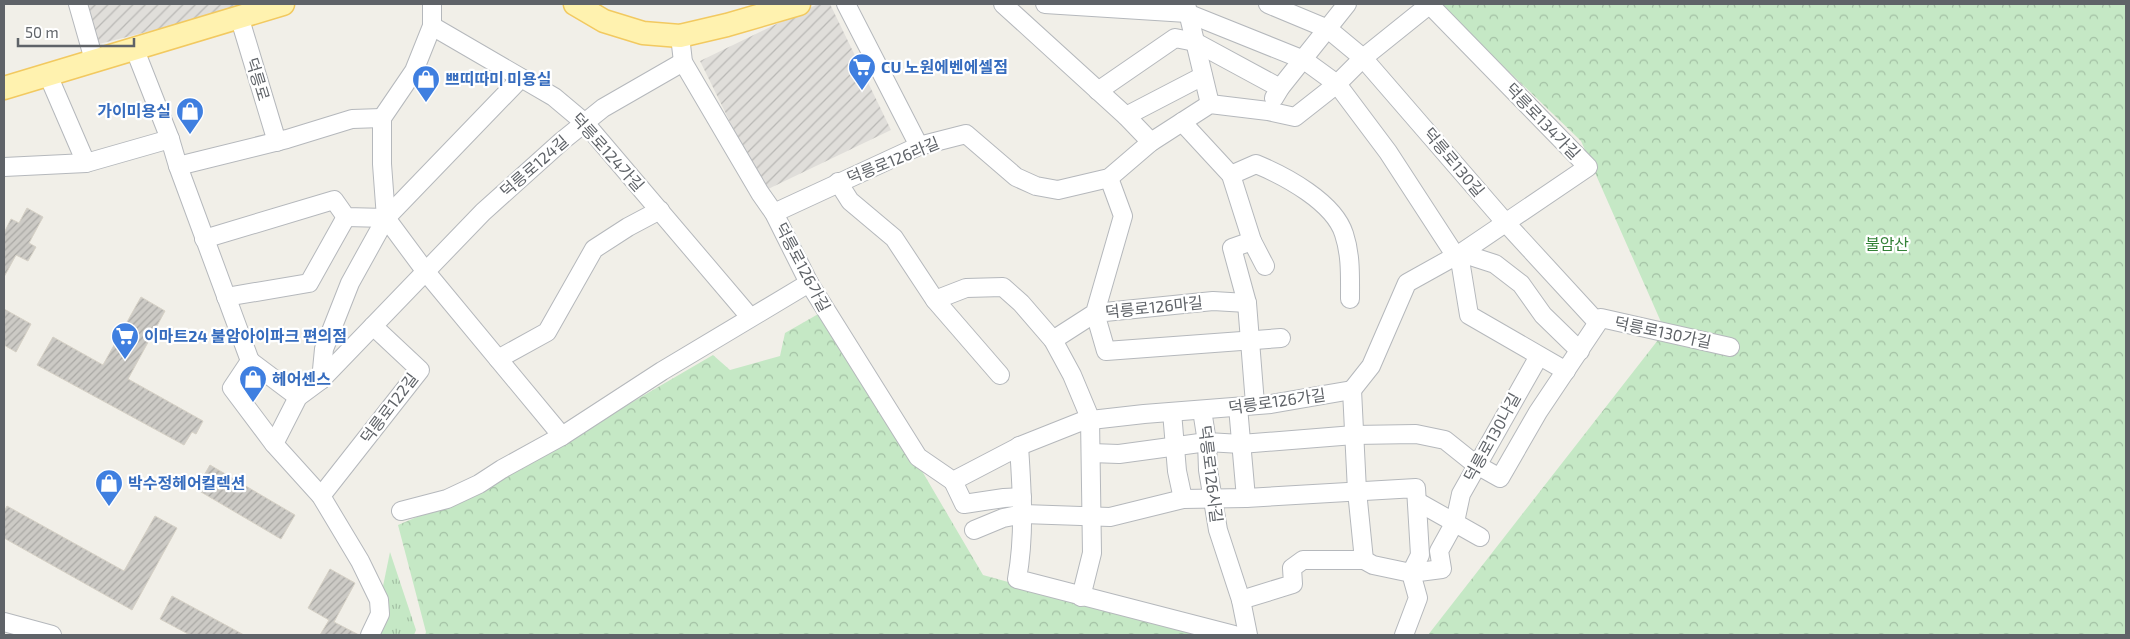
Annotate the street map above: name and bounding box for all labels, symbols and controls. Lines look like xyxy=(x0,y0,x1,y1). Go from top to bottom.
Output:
scale bar xyxy=(18,15,134,47)
text: 50 m xyxy=(25,23,59,41)
supermarket icon: CU 노원에벤에셀점 xyxy=(847,52,877,91)
street label: 덕릉로 xyxy=(243,55,274,103)
place label: CU 노원에벤에셀점 xyxy=(881,57,1008,76)
shop icon: 쁘띠따미 미용실 xyxy=(411,64,441,103)
place label: 쁘띠따미 미용실 xyxy=(445,69,552,88)
street label: 덕릉로134가길 xyxy=(1502,79,1584,163)
shop icon: 가이미용실 xyxy=(175,96,205,135)
place label: 가이미용실 xyxy=(97,101,171,120)
street label: 덕릉로124가길 xyxy=(568,109,648,195)
street label: 덕릉로130길 xyxy=(1420,123,1489,200)
street label: 덕릉로124길 xyxy=(496,131,572,200)
street label: 덕릉로126라길 xyxy=(844,132,942,187)
street label: 덕릉로126가길 xyxy=(772,219,835,315)
park label: 불암산 xyxy=(1865,234,1909,253)
street label: 덕릉로126마길 xyxy=(1104,292,1204,321)
street label: 덕릉로130가길 xyxy=(1613,312,1713,351)
supermarket icon: 이마트24 불암아이파크 편의점 xyxy=(110,321,140,360)
place label: 이마트24 불암아이파크 편의점 xyxy=(144,326,347,345)
shop icon: 헤어센스 xyxy=(238,364,268,403)
place label: 헤어센스 xyxy=(272,369,331,388)
street label: 덕릉로122길 xyxy=(356,369,421,447)
street label: 덕릉로126가길 xyxy=(1227,384,1327,417)
street label: 덕릉로130나길 xyxy=(1459,389,1524,484)
street label: 덕릉로126사길 xyxy=(1196,424,1227,524)
shop icon: 박수정헤어컬렉션 xyxy=(94,468,124,507)
place label: 박수정헤어컬렉션 xyxy=(128,473,246,492)

